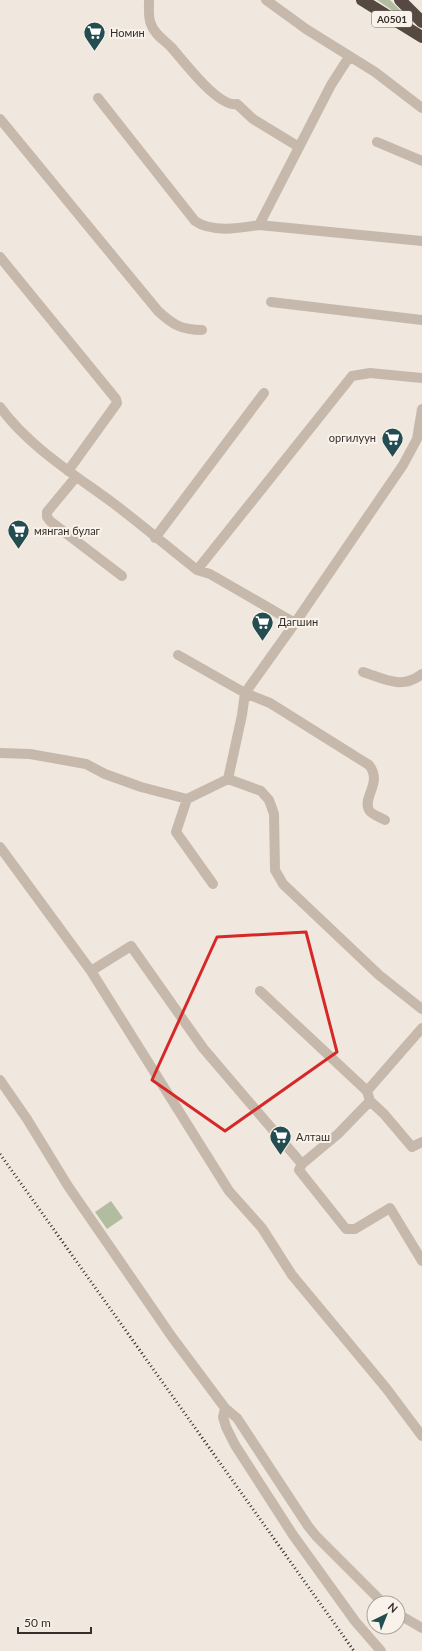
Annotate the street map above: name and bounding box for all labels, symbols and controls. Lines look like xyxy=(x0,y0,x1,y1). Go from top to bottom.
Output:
road number: A0501 xyxy=(372,11,412,27)
supermarket icon: Номин xyxy=(82,20,108,53)
place label: Номин xyxy=(110,26,145,39)
supermarket icon: оргилуун xyxy=(379,425,405,458)
place label: оргилуун xyxy=(329,431,376,444)
supermarket icon: мянган булаг xyxy=(6,518,32,551)
place label: мянган булаг xyxy=(34,524,101,537)
supermarket icon: Дагшин xyxy=(249,609,275,642)
place label: Дагшин xyxy=(278,615,318,628)
supermarket icon: Алташ xyxy=(267,1124,293,1157)
place label: Алташ xyxy=(296,1130,330,1143)
north arrow xyxy=(366,1595,406,1635)
text: N xyxy=(386,1600,401,1615)
scale bar xyxy=(18,1609,91,1635)
text: 50 m xyxy=(24,1615,51,1630)

